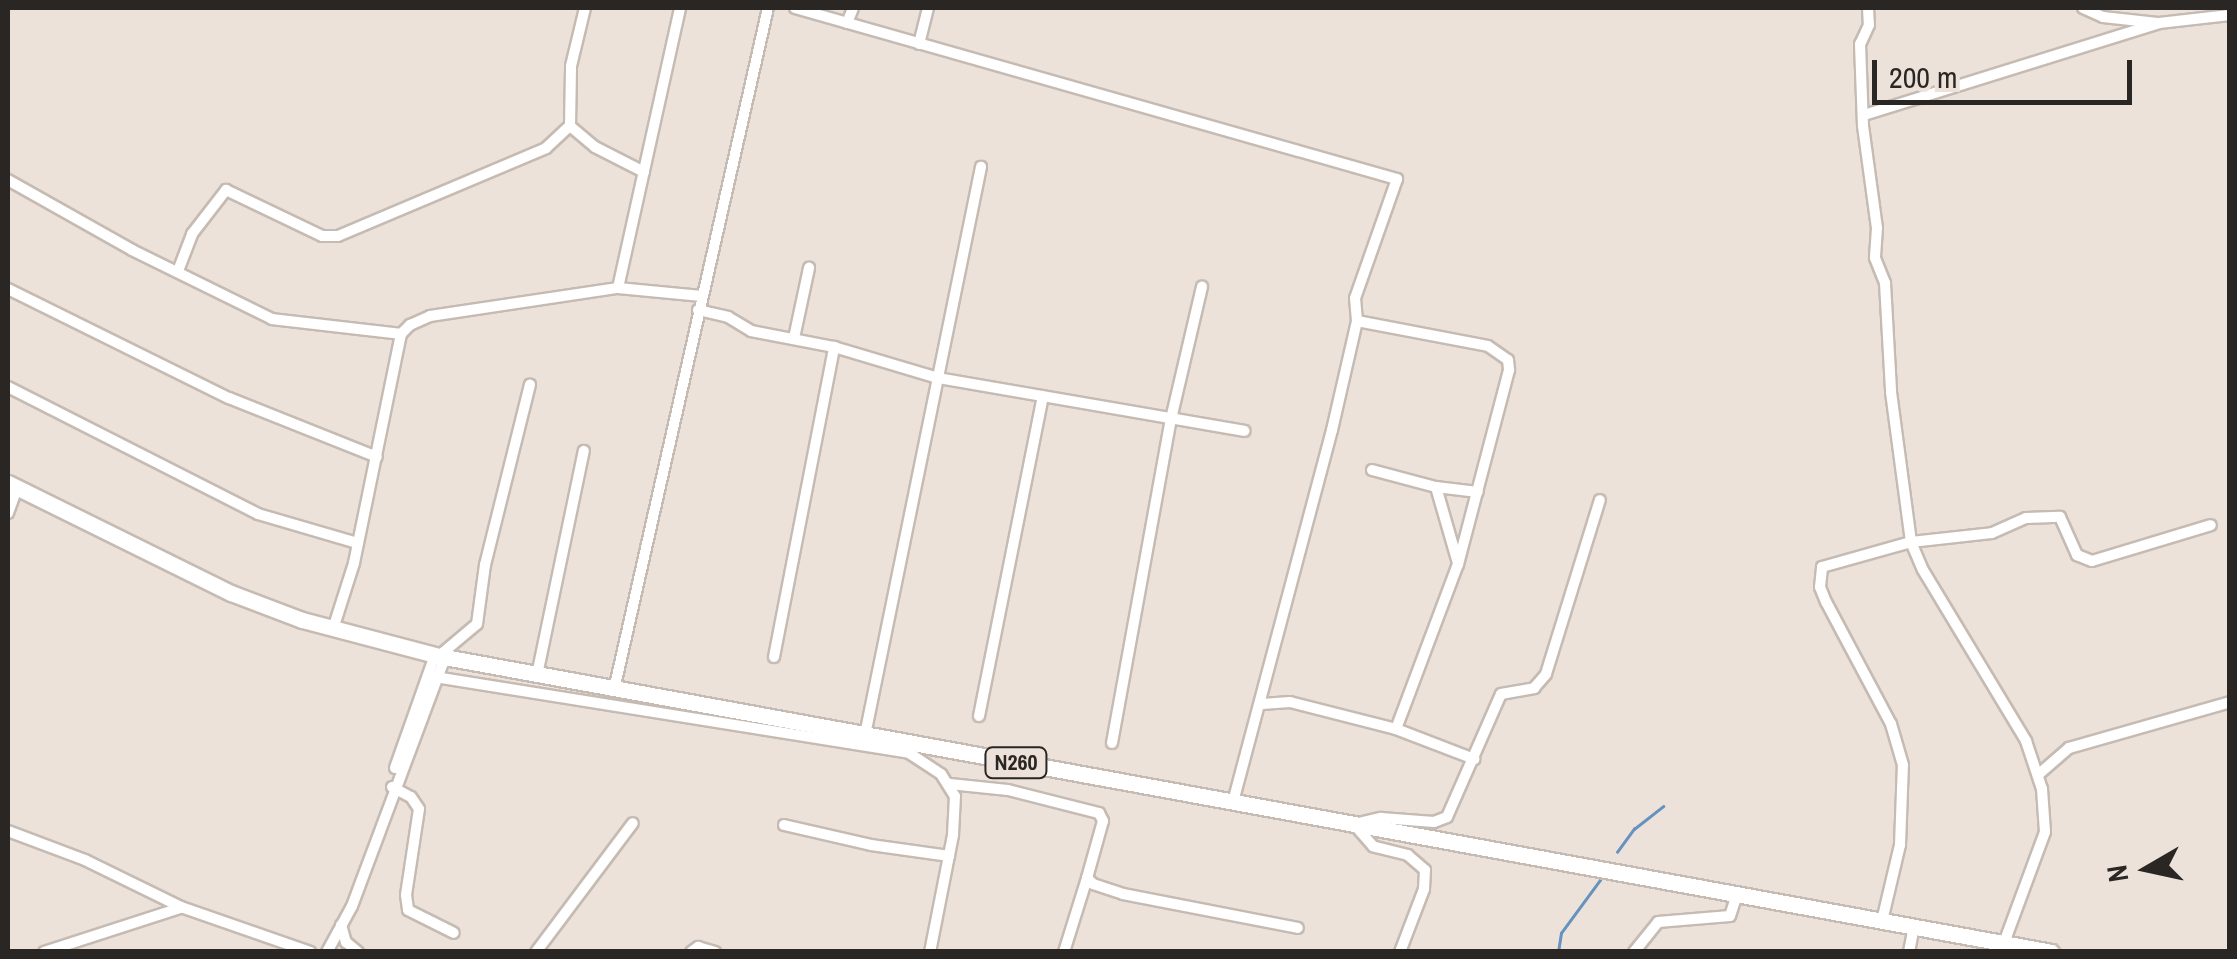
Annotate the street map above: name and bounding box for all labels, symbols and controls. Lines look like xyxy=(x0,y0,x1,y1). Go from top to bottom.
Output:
scale bar xyxy=(1877,40,2137,102)
text: 200 m xyxy=(1889,57,1957,97)
road number: N260 xyxy=(984,746,1048,780)
north arrow xyxy=(2097,819,2197,919)
text: N xyxy=(2097,863,2137,885)

